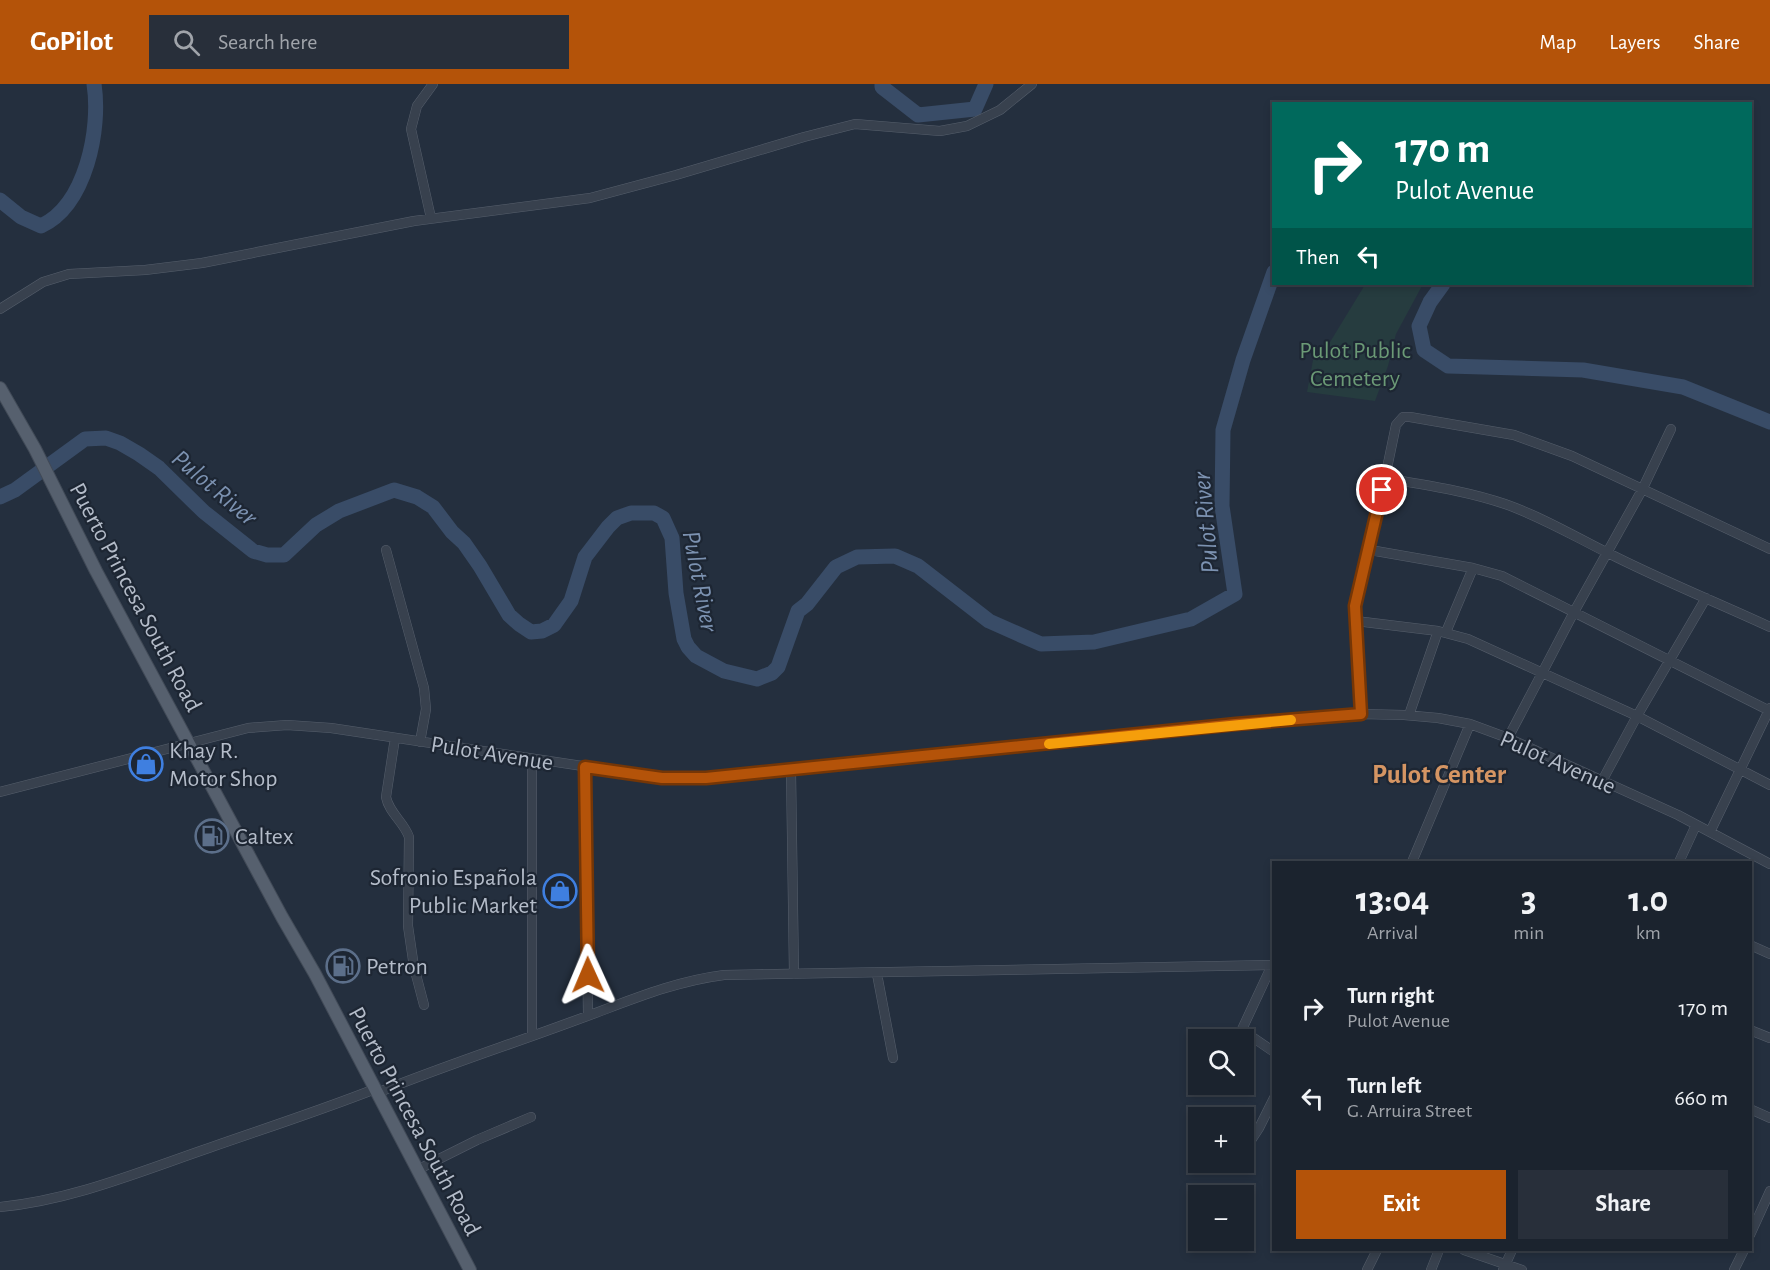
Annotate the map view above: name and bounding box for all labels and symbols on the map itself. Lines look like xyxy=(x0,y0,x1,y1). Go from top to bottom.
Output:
park label: Pulot Public Cemetery xyxy=(1299,339,1411,391)
water label: Pulot River xyxy=(167,445,263,532)
pin xyxy=(1356,464,1407,515)
water label: Pulot River xyxy=(1188,469,1223,575)
street label: Puerto Princesa South Road xyxy=(65,479,206,716)
water label: Pulot River xyxy=(678,529,723,635)
street label: Pulot Avenue xyxy=(1496,727,1619,799)
street label: Pulot Avenue xyxy=(429,732,555,776)
place label: Khay R. Motor Shop xyxy=(169,739,277,791)
shop icon: Khay R. Motor Shop xyxy=(128,746,164,782)
district label: Pulot Center xyxy=(1372,761,1507,788)
fuel station icon: Caltex xyxy=(194,818,230,854)
place label: Caltex xyxy=(235,825,294,849)
place label: Sofronio Española Public Market xyxy=(370,866,537,918)
shop icon: Sofronio Española Public Market xyxy=(542,873,578,909)
position arrow xyxy=(556,943,620,1007)
fuel station icon: Petron xyxy=(325,948,361,984)
place label: Petron xyxy=(366,955,428,979)
street label: Puerto Princesa South Road xyxy=(344,1003,485,1240)

